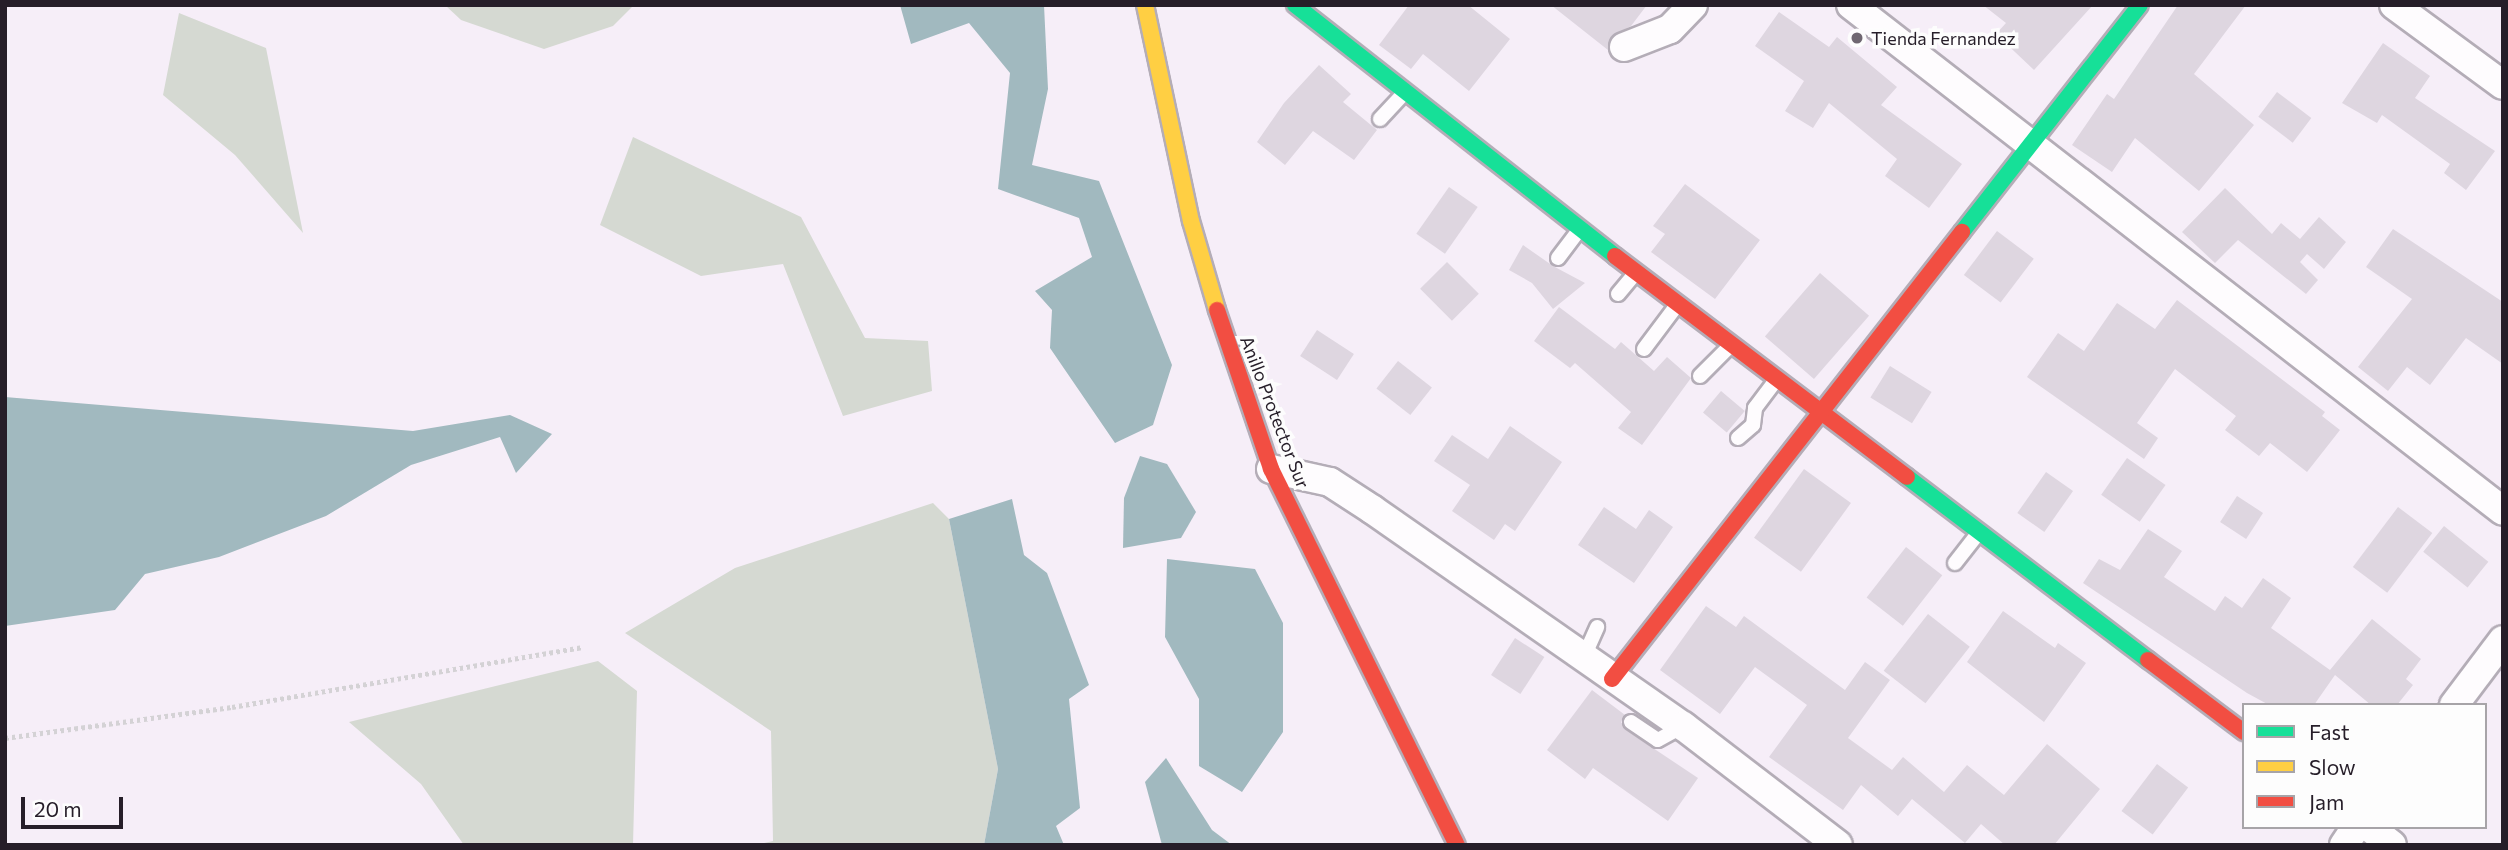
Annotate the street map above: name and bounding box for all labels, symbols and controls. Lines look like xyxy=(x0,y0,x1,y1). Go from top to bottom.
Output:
place label: Tienda Fernandez xyxy=(1871,27,2016,49)
marker: Tienda Fernandez xyxy=(1849,30,1865,46)
street label: Anillo Protector Sur xyxy=(1236,333,1314,491)
legend xyxy=(2242,703,2487,829)
text: Fast xyxy=(2309,719,2350,744)
text: Slow xyxy=(2309,754,2356,779)
scale bar xyxy=(24,784,126,828)
text: Jam xyxy=(2309,789,2344,814)
text: 20 m xyxy=(34,796,82,821)

